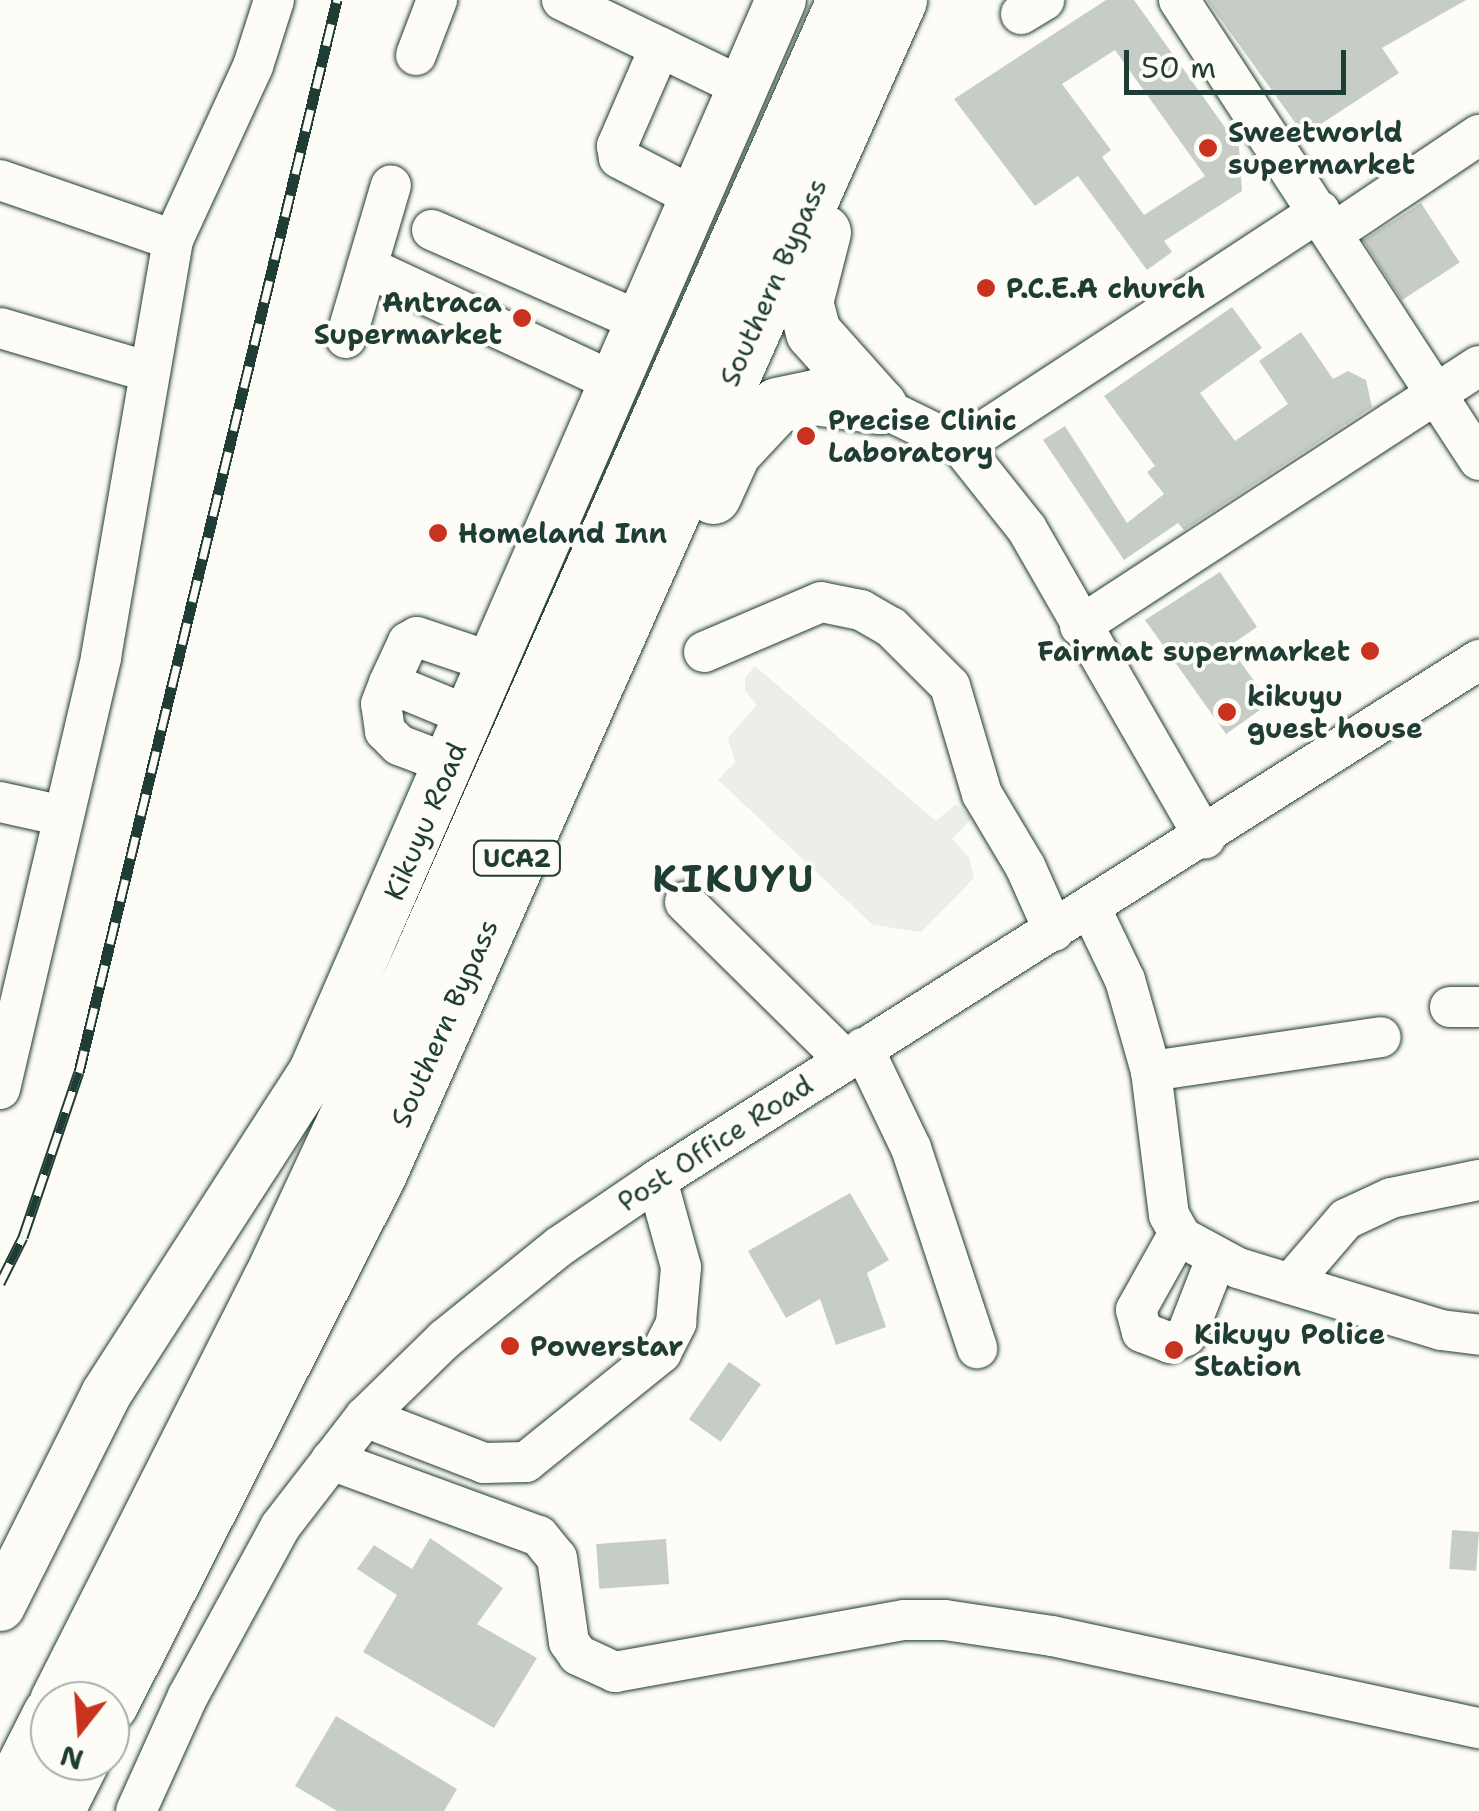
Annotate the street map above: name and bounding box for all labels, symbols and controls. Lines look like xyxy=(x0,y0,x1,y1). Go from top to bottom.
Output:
scale bar xyxy=(1129,30,1352,92)
text: 50 m xyxy=(1141,47,1216,88)
place label: Sweetworld supermarket xyxy=(1228,115,1415,181)
marker: Sweetworld supermarket xyxy=(1197,137,1219,159)
street label: Southern Bypass xyxy=(712,173,834,391)
place label: P.C.E.A church xyxy=(1006,271,1205,305)
marker: P.C.E.A church xyxy=(975,277,997,299)
place label: Antraca Supermarket xyxy=(314,285,502,351)
marker: Antraca Supermarket xyxy=(511,307,533,329)
place label: Precise Clinic Laboratory xyxy=(828,403,1017,469)
marker: Precise Clinic Laboratory xyxy=(793,423,819,449)
place label: Homeland Inn xyxy=(458,516,667,550)
marker: Homeland Inn xyxy=(427,522,449,544)
place label: Fairmat supermarket xyxy=(1037,634,1350,668)
marker: Fairmat supermarket xyxy=(1359,640,1381,662)
place label: kikuyu guest house xyxy=(1247,679,1423,745)
marker: kikuyu guest house xyxy=(1216,701,1238,723)
street label: Kikuyu Road xyxy=(377,737,473,905)
road number: UCA2 xyxy=(472,838,562,878)
district label: KIKUYU xyxy=(652,856,816,902)
street label: Southern Bypass xyxy=(383,914,505,1132)
street label: Post Office Road xyxy=(611,1067,819,1219)
place label: Kikuyu Police Station xyxy=(1194,1317,1385,1383)
place label: Powerstar xyxy=(530,1329,683,1363)
marker: Powerstar xyxy=(499,1335,521,1357)
marker: Kikuyu Police Station xyxy=(1163,1339,1185,1361)
north arrow xyxy=(30,1681,130,1781)
text: N xyxy=(56,1736,88,1779)

